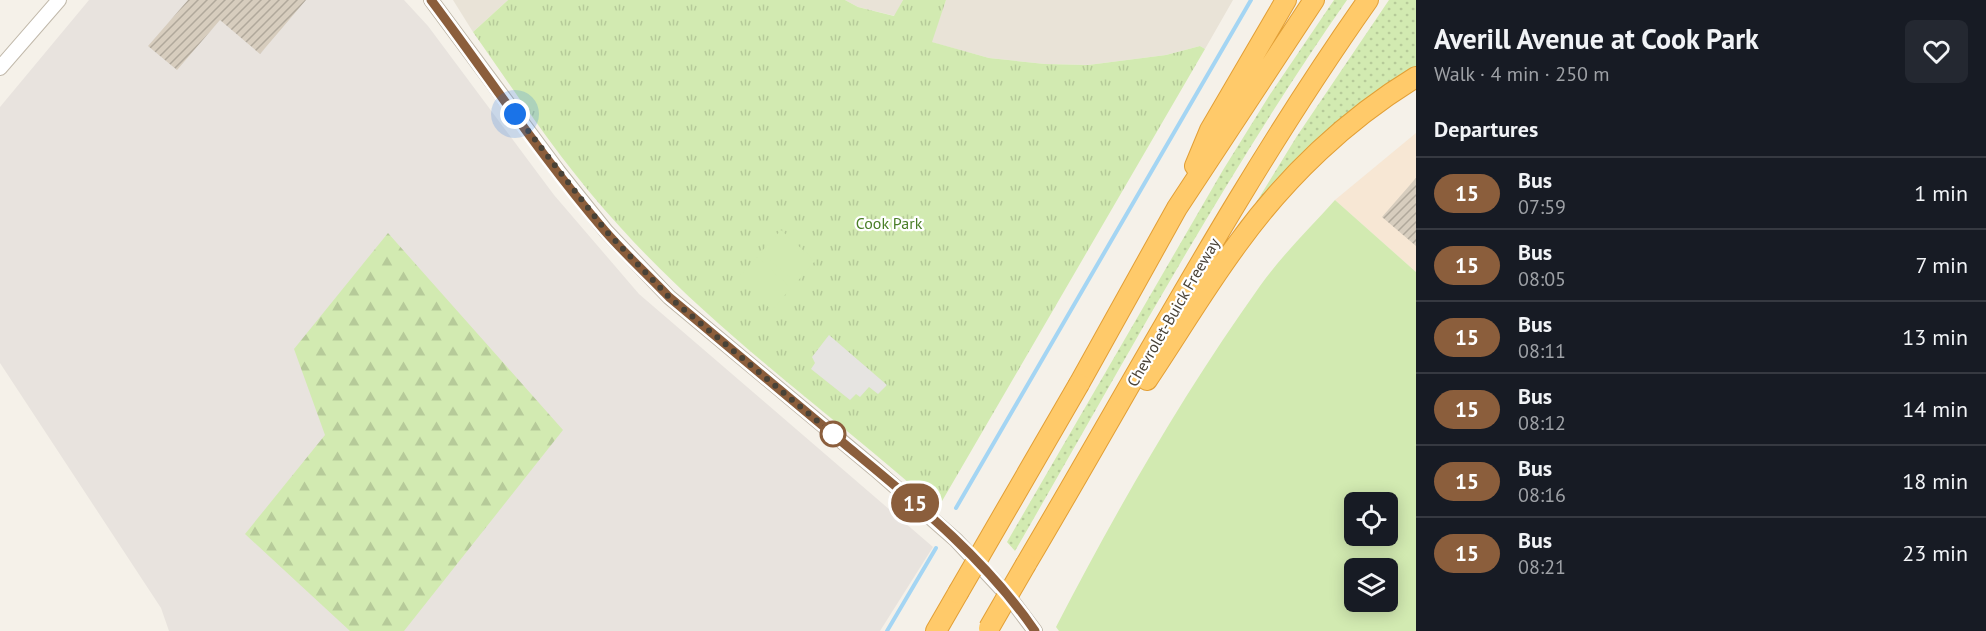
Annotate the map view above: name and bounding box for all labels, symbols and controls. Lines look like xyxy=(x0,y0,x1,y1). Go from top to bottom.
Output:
text: Averill Avenue at Cook Park xyxy=(1434,20,1759,57)
button: heart xyxy=(1905,20,1968,83)
text: Walk · 4 min · 250 m xyxy=(1434,61,1610,87)
your location xyxy=(500,99,530,129)
text: Departures xyxy=(1434,115,1538,143)
text: Bus xyxy=(1518,166,1552,194)
text: 1 min xyxy=(1914,179,1968,207)
text: 15 xyxy=(1455,180,1479,207)
text: 07:59 xyxy=(1518,194,1566,220)
park label: Cook Park xyxy=(856,213,923,233)
street label: Chevrolet-Buick Freeway xyxy=(1122,234,1224,390)
text: Bus xyxy=(1518,238,1552,266)
text: 7 min xyxy=(1916,251,1968,279)
text: 15 xyxy=(1455,252,1479,279)
text: 08:05 xyxy=(1518,266,1566,292)
text: Bus xyxy=(1518,310,1552,338)
text: 13 min xyxy=(1902,323,1968,351)
text: 15 xyxy=(1455,324,1479,351)
text: 08:11 xyxy=(1518,338,1566,364)
text: Bus xyxy=(1518,382,1552,410)
text: 14 min xyxy=(1902,395,1968,423)
text: 15 xyxy=(1455,396,1479,423)
text: 08:12 xyxy=(1518,410,1566,436)
unlabelled marker xyxy=(820,421,846,447)
text: Bus xyxy=(1518,454,1552,482)
text: 18 min xyxy=(1902,467,1968,495)
text: 15 xyxy=(1455,468,1479,495)
text: 08:16 xyxy=(1518,482,1566,508)
line badge: 15 xyxy=(888,484,942,522)
text: 15 xyxy=(903,490,927,517)
map controls xyxy=(1344,492,1398,612)
button: locate xyxy=(1344,492,1398,546)
text: Bus xyxy=(1518,526,1552,554)
text: 23 min xyxy=(1902,539,1968,567)
text: 15 xyxy=(1455,540,1479,567)
text: 08:21 xyxy=(1518,554,1566,580)
button: layers xyxy=(1344,558,1398,612)

